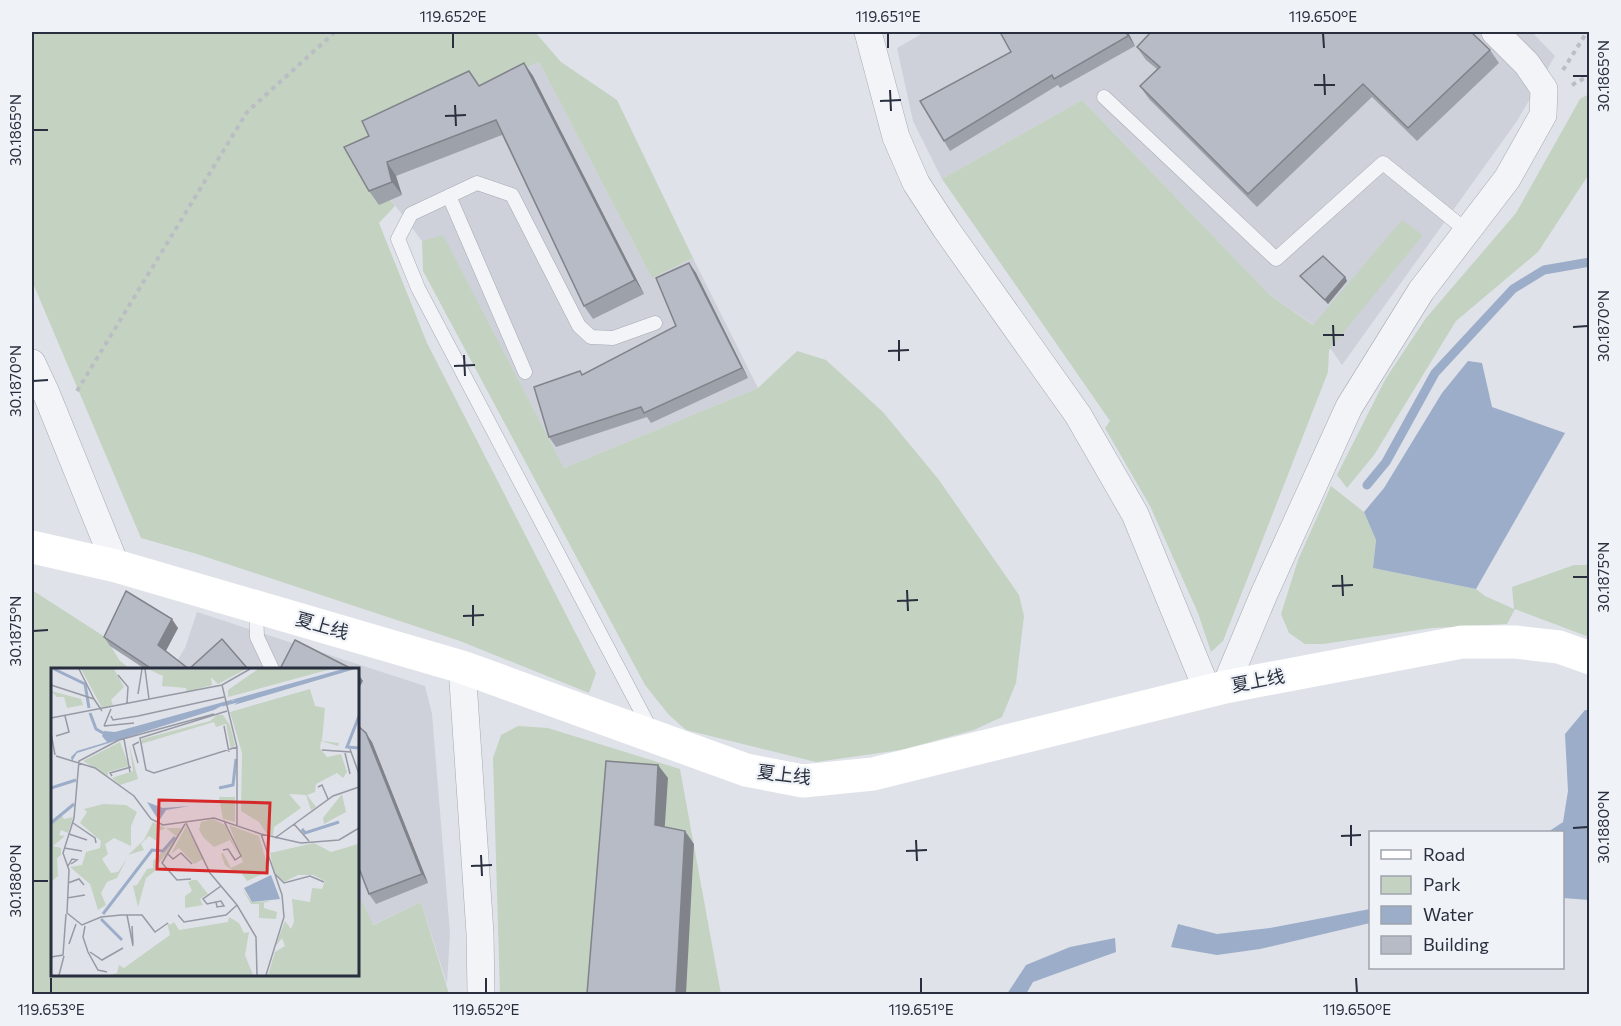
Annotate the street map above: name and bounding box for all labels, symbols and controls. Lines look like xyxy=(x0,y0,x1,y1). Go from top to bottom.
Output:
text: 119.652°E xyxy=(419,7,487,25)
text: 119.651°E xyxy=(855,7,921,25)
text: 119.650°E xyxy=(1289,7,1357,25)
text: 30.1865°N xyxy=(1594,40,1612,112)
text: 30.1865°N xyxy=(6,94,24,166)
text: 30.1870°N xyxy=(1594,290,1612,362)
text: 30.1870°N xyxy=(6,345,24,417)
text: 30.1875°N xyxy=(1594,542,1612,612)
text: 30.1875°N xyxy=(6,596,24,666)
street label: 夏上线 xyxy=(293,607,351,643)
street label: 夏上线 xyxy=(1229,664,1286,696)
inset map xyxy=(51,668,358,975)
street label: 夏上线 xyxy=(756,760,812,788)
text: 30.1880°N xyxy=(1594,790,1612,864)
legend xyxy=(1369,831,1564,969)
text: Road xyxy=(1423,843,1465,865)
text: 30.1880°N xyxy=(6,844,24,918)
text: Park xyxy=(1423,873,1461,895)
text: Water xyxy=(1423,903,1474,925)
text: Building xyxy=(1423,933,1489,955)
text: 119.653°E xyxy=(17,1000,85,1018)
text: 119.652°E xyxy=(452,1000,520,1018)
text: 119.651°E xyxy=(888,1000,954,1018)
text: 119.650°E xyxy=(1323,1000,1391,1018)

